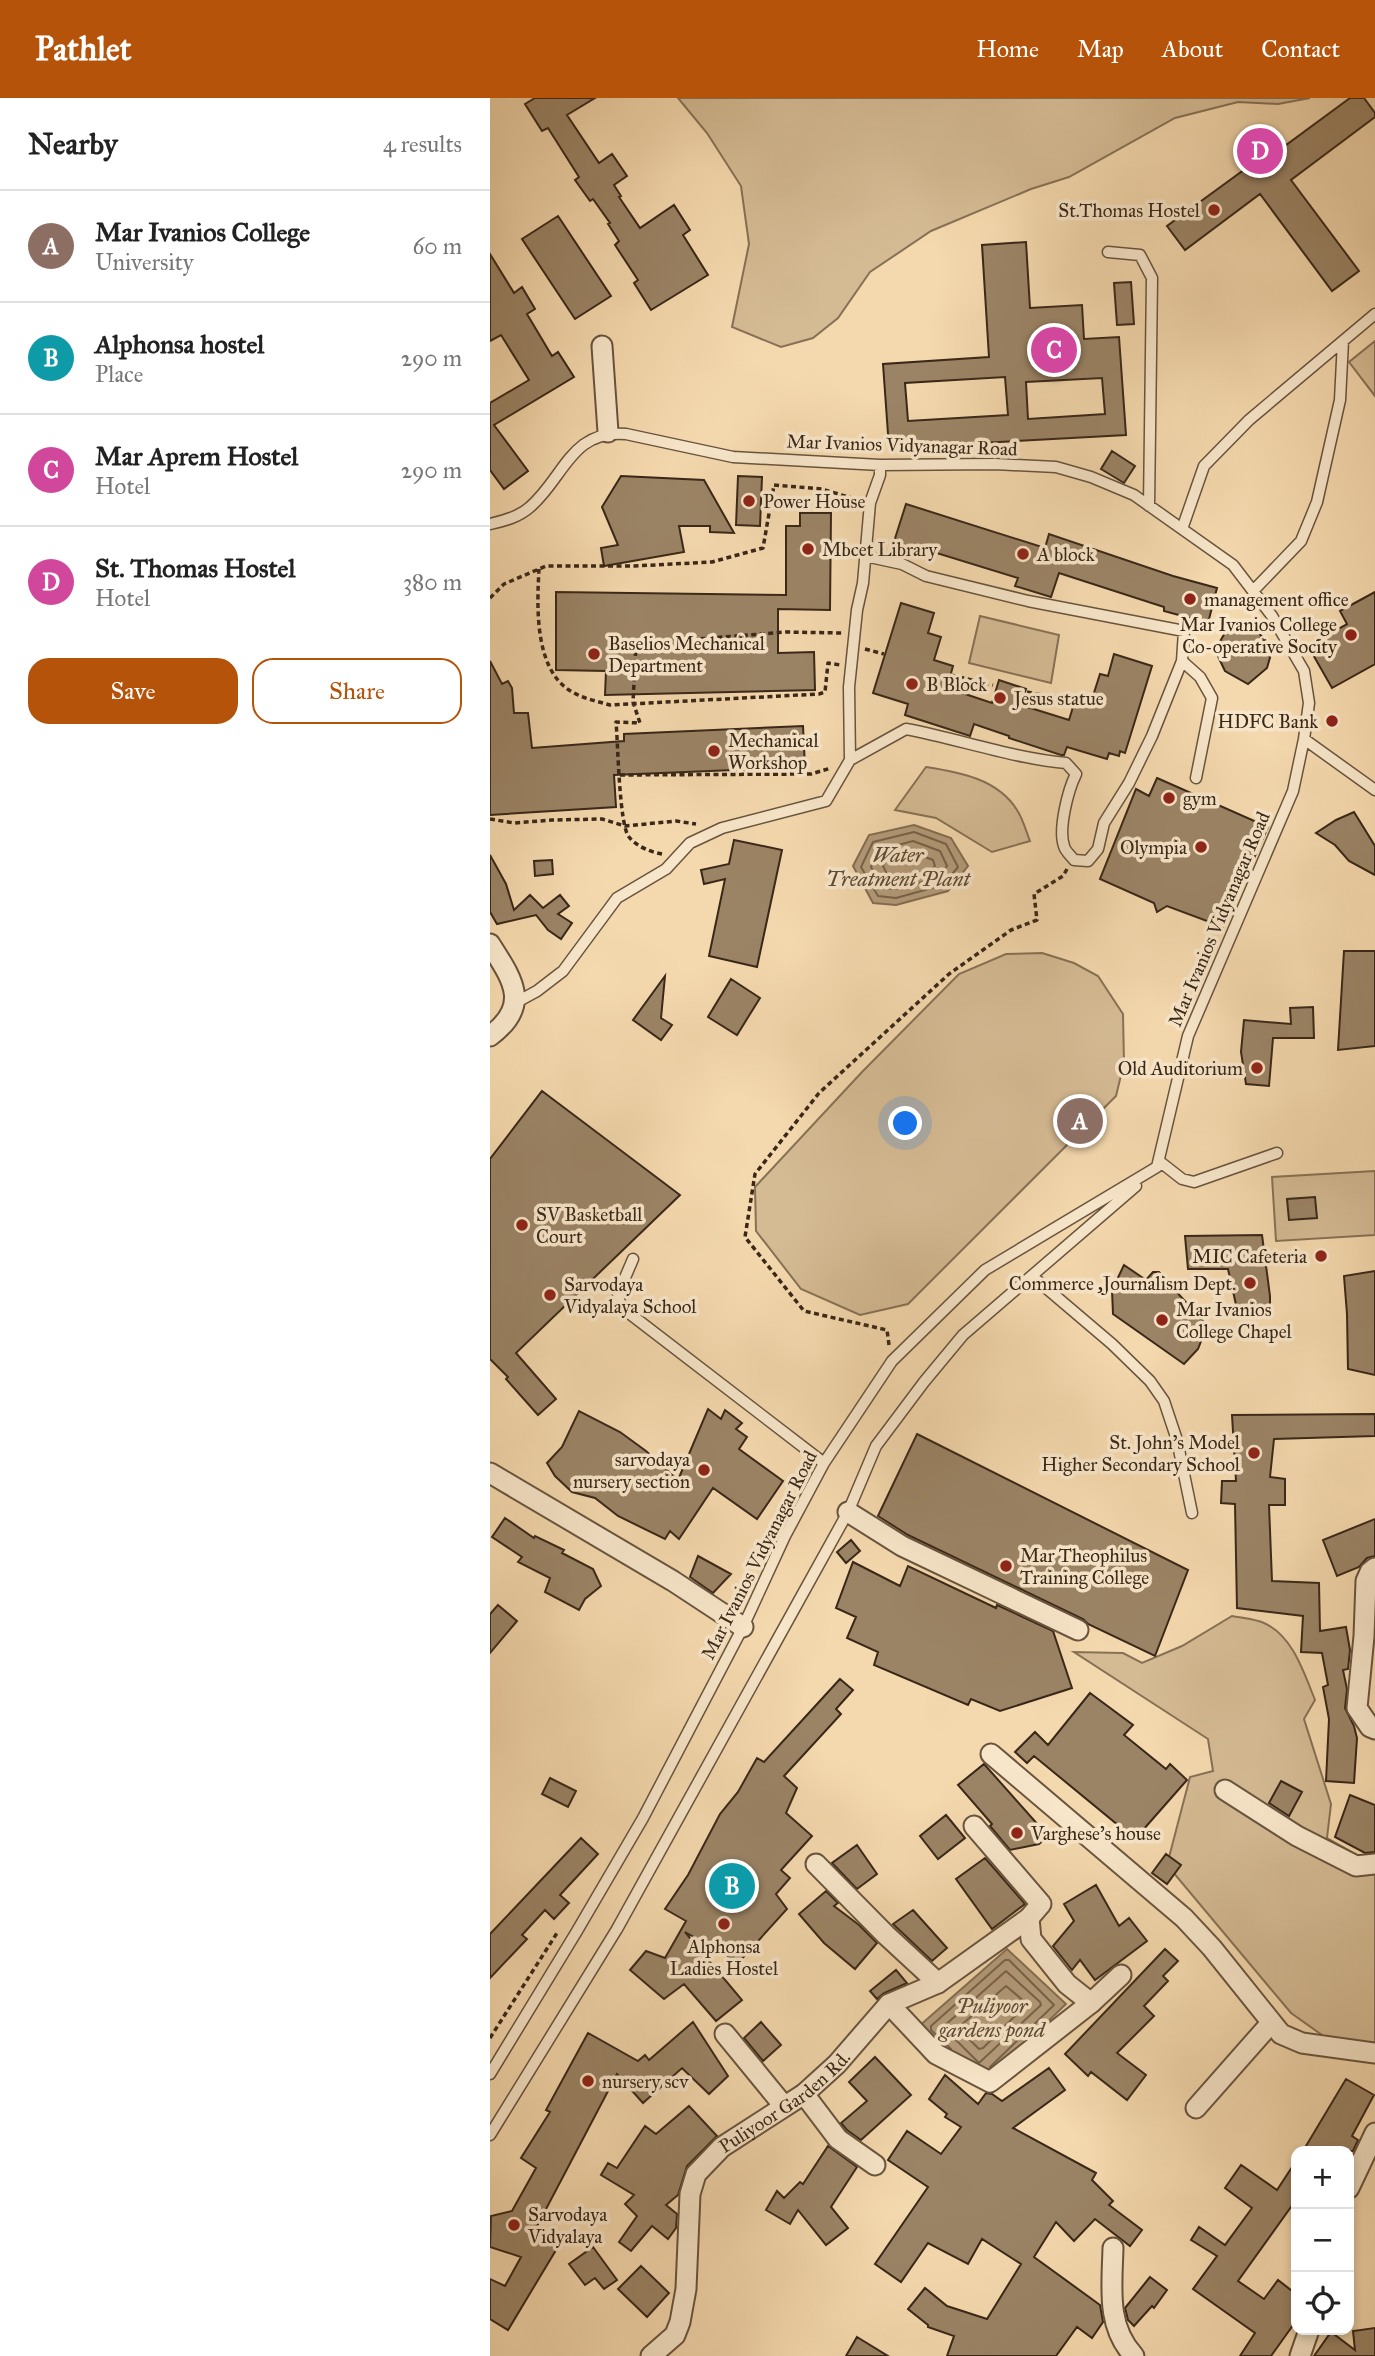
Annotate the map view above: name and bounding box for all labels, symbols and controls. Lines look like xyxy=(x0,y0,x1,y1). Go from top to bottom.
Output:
text: Pathlet xyxy=(35,29,132,69)
text: Home xyxy=(976,34,1039,64)
text: Map xyxy=(1077,34,1124,64)
text: About xyxy=(1162,34,1223,64)
text: Contact xyxy=(1261,34,1340,64)
pin: D xyxy=(1237,125,1283,177)
text: Nearby xyxy=(28,126,118,162)
text: 4 results xyxy=(383,130,462,158)
place label: St.Thomas Hostel xyxy=(1058,199,1201,222)
marker: St.Thomas Hostel xyxy=(1206,202,1222,218)
text: Mar Ivanios College xyxy=(95,216,310,248)
text: A xyxy=(43,232,59,260)
text: 60 m xyxy=(413,232,462,260)
text: University xyxy=(95,248,194,276)
pin: C xyxy=(1031,324,1077,376)
text: Alphonsa hostel xyxy=(95,328,264,360)
text: B xyxy=(43,344,59,372)
text: 290 m xyxy=(401,344,462,372)
text: Place xyxy=(95,360,143,388)
street label: Mar Ivanios Vidyanagar Road xyxy=(786,429,1018,462)
text: Mar Aprem Hostel xyxy=(95,440,298,472)
text: C xyxy=(43,456,59,484)
text: 290 m xyxy=(401,456,462,484)
text: Hotel xyxy=(95,472,150,500)
place label: Power House xyxy=(763,490,865,513)
marker: Power House xyxy=(741,493,757,509)
place label: Mbcet Library xyxy=(822,538,938,561)
marker: Mbcet Library xyxy=(800,541,816,557)
place label: A block xyxy=(1036,543,1095,566)
marker: A block xyxy=(1015,546,1031,562)
text: St. Thomas Hostel xyxy=(95,552,295,584)
text: D xyxy=(42,568,60,596)
text: 380 m xyxy=(403,568,462,596)
text: Hotel xyxy=(95,584,150,612)
place label: management office xyxy=(1204,588,1349,612)
marker: management office xyxy=(1182,591,1198,607)
place label: Mar Ivanios College Co-operative Socity xyxy=(1180,613,1338,658)
marker: Mar Ivanios College Co-operative Socity xyxy=(1343,627,1359,643)
place label: Baselios Mechanical Department xyxy=(608,632,766,677)
marker: Baselios Mechanical Department xyxy=(586,646,602,662)
button: Save xyxy=(28,658,238,724)
button: Share xyxy=(252,658,462,724)
place label: B Block xyxy=(926,673,987,696)
marker: B Block xyxy=(904,676,920,692)
place label: Jesus statue xyxy=(1012,687,1104,711)
marker: Jesus statue xyxy=(992,690,1008,706)
place label: HDFC Bank xyxy=(1218,710,1318,733)
marker: HDFC Bank xyxy=(1324,713,1340,729)
place label: Mechanical Workshop xyxy=(728,729,819,774)
marker: Mechanical Workshop xyxy=(706,743,722,759)
place label: gym xyxy=(1183,787,1217,811)
marker: gym xyxy=(1161,790,1177,806)
street label: Mar Ivanios Vidyanagar Road xyxy=(1163,808,1276,1030)
place label: Olympia xyxy=(1120,836,1188,859)
marker: Olympia xyxy=(1193,839,1209,855)
water label: Water Treatment Plant xyxy=(826,842,971,892)
place label: Old Auditorium xyxy=(1118,1057,1243,1080)
marker: Old Auditorium xyxy=(1249,1060,1265,1076)
pin: A xyxy=(1057,1095,1103,1147)
your location xyxy=(888,1106,922,1140)
place label: SV Basketball Court xyxy=(536,1203,643,1248)
marker: SV Basketball Court xyxy=(514,1217,530,1233)
place label: MIC Cafeteria xyxy=(1192,1245,1308,1268)
marker: MIC Cafeteria xyxy=(1313,1248,1329,1264)
place label: Commerce ,Journalism Dept. xyxy=(1009,1272,1236,1296)
place label: Sarvodaya Vidyalaya School xyxy=(563,1273,697,1318)
marker: Commerce ,Journalism Dept. xyxy=(1242,1275,1258,1291)
marker: Sarvodaya Vidyalaya School xyxy=(542,1287,558,1303)
place label: Mar Ivanios College Chapel xyxy=(1176,1298,1293,1344)
marker: Mar Ivanios College Chapel xyxy=(1154,1312,1170,1328)
place label: St. John's Model Higher Secondary School xyxy=(1041,1431,1241,1477)
marker: St. John's Model Higher Secondary School xyxy=(1246,1445,1262,1461)
street label: Mar Ivanios Vidyanagar Road xyxy=(696,1446,823,1664)
place label: sarvodaya nursery section xyxy=(573,1448,691,1493)
marker: sarvodaya nursery section xyxy=(696,1462,712,1478)
place label: Mar Theophilus Training College xyxy=(1020,1544,1149,1590)
marker: Mar Theophilus Training College xyxy=(998,1558,1014,1574)
place label: Varghese's house xyxy=(1030,1822,1161,1846)
marker: Varghese's house xyxy=(1009,1825,1025,1841)
pin: B xyxy=(709,1860,755,1912)
marker: Alphonsa Ladies Hostel xyxy=(716,1916,732,1932)
place label: Alphonsa Ladies Hostel xyxy=(670,1935,779,1980)
water label: Puliyoor gardens pond xyxy=(937,1993,1047,2043)
street label: Puliyoor Garden Rd. xyxy=(714,2046,855,2158)
place label: nursery scv xyxy=(602,2070,689,2093)
marker: nursery scv xyxy=(580,2073,596,2089)
map controls xyxy=(1291,2146,1354,2335)
button: + xyxy=(1291,2146,1354,2209)
place label: Sarvodaya Vidyalaya xyxy=(527,2203,608,2248)
button: − xyxy=(1291,2209,1354,2272)
marker: Sarvodaya Vidyalaya xyxy=(506,2217,522,2233)
button: locate xyxy=(1291,2272,1354,2335)

